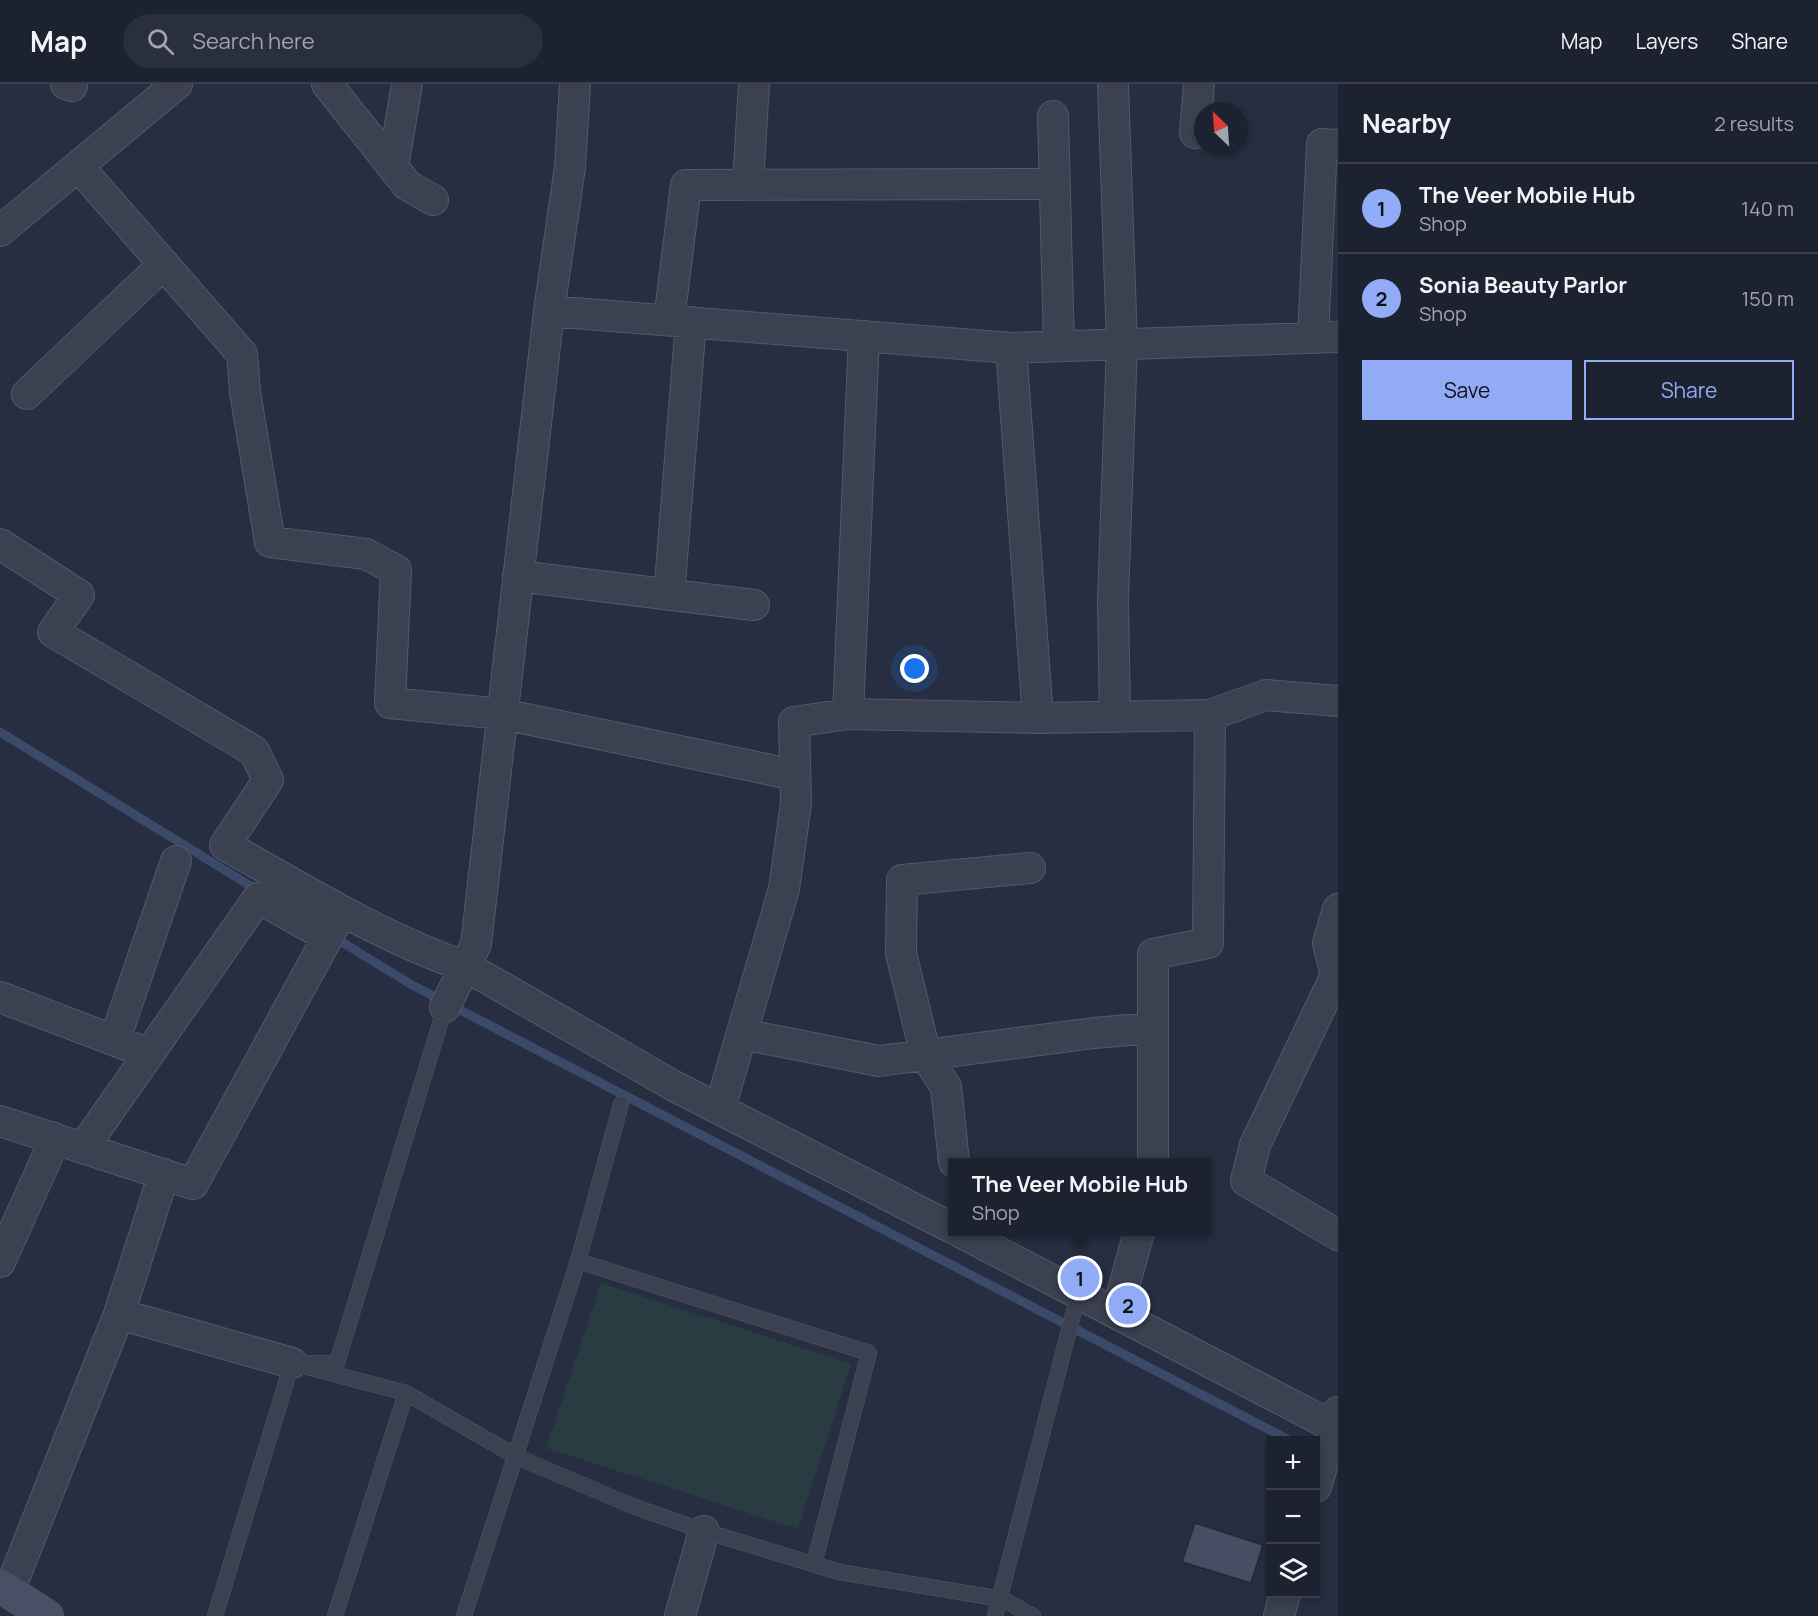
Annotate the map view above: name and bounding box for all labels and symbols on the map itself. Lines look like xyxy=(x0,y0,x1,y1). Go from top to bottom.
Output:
north arrow xyxy=(1194,102,1248,156)
your location xyxy=(900,654,929,683)
pin: 1 xyxy=(1060,1256,1100,1300)
pin: 2 xyxy=(1108,1282,1148,1328)

